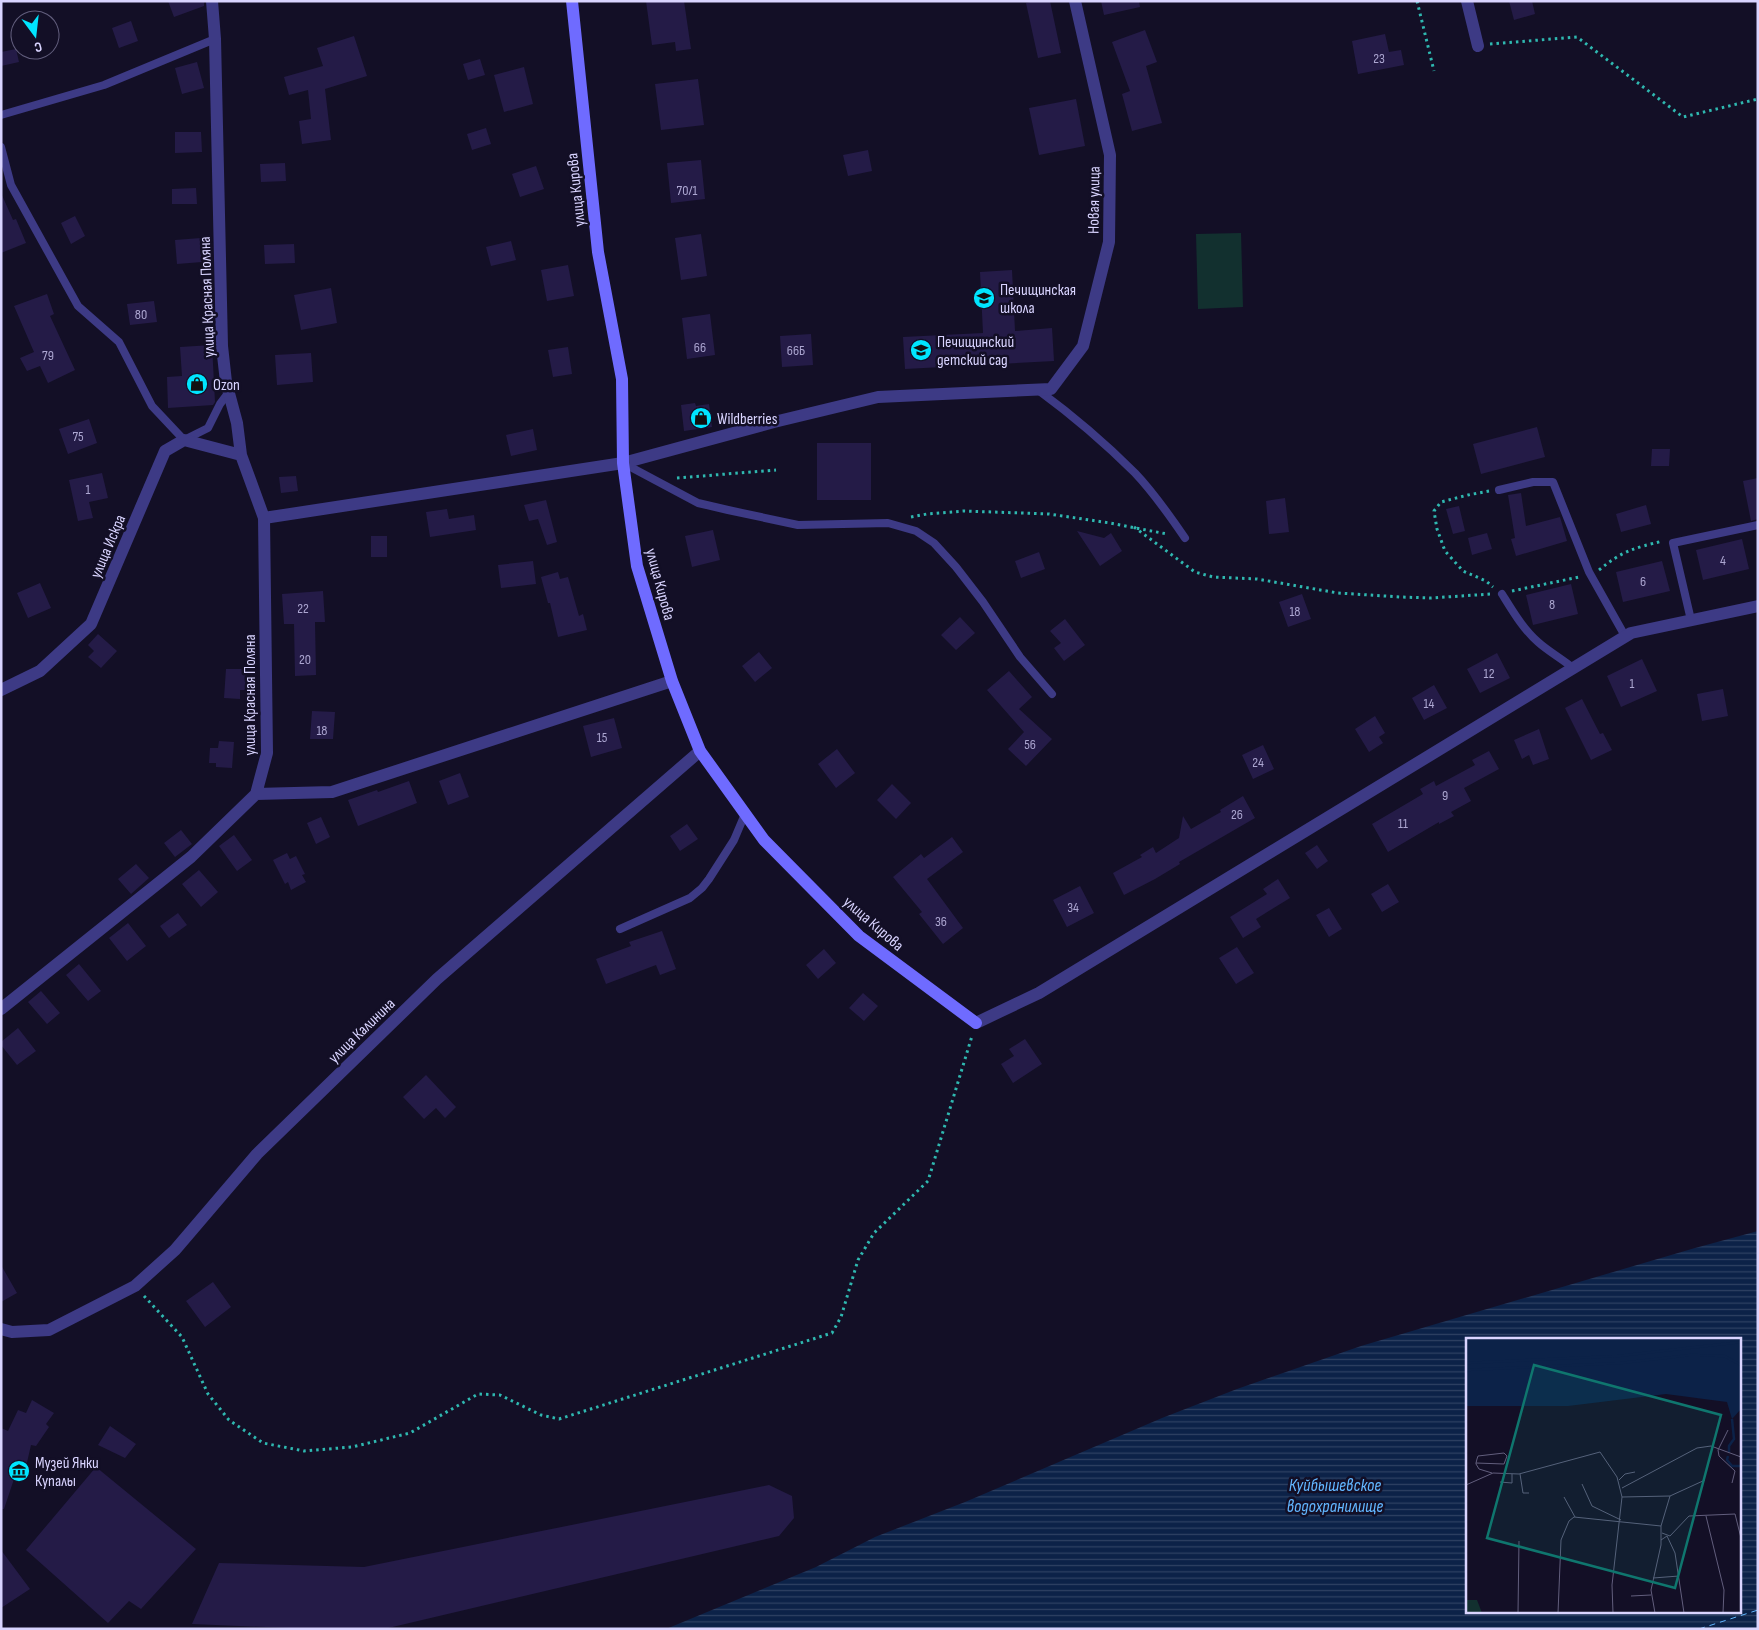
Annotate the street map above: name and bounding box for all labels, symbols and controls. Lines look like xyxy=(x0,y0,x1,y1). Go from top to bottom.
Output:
north arrow xyxy=(10,10,60,60)
text: С xyxy=(33,38,44,56)
house number: 23 xyxy=(1373,50,1385,67)
street label: улица Кирова xyxy=(563,152,590,227)
street label: Новая улица xyxy=(1084,166,1105,234)
house number: 70/1 xyxy=(677,182,697,199)
street label: улица Красная Поляна xyxy=(196,236,219,358)
place label: Печищинская школа xyxy=(1000,281,1076,318)
school or university icon: Печищинская школа xyxy=(972,286,996,310)
house number: 80 xyxy=(135,306,147,323)
place label: Печищинский детский сад xyxy=(937,333,1014,370)
school or university icon: Печищинский детский сад xyxy=(909,338,933,362)
house number: 66 xyxy=(694,339,706,356)
house number: 66Б xyxy=(787,342,805,359)
house number: 79 xyxy=(42,347,54,364)
shop icon: Ozon xyxy=(185,372,209,396)
place label: Ozon xyxy=(213,376,240,395)
shop icon: Wildberries xyxy=(689,406,713,430)
place label: Wildberries xyxy=(717,410,778,429)
house number: 75 xyxy=(72,428,84,445)
house number: 1 xyxy=(86,481,91,498)
street label: улица Искра xyxy=(87,512,130,581)
street label: улица Кирова xyxy=(641,546,678,622)
house number: 4 xyxy=(1720,552,1726,569)
house number: 6 xyxy=(1640,573,1646,590)
house number: 8 xyxy=(1549,596,1555,613)
house number: 22 xyxy=(297,600,309,617)
house number: 18 xyxy=(1289,603,1301,620)
street label: улица Красная Поляна xyxy=(241,634,260,756)
house number: 20 xyxy=(299,651,311,668)
house number: 12 xyxy=(1484,665,1495,682)
house number: 1 xyxy=(1630,675,1635,692)
house number: 14 xyxy=(1424,695,1435,712)
house number: 18 xyxy=(316,722,328,739)
house number: 15 xyxy=(597,729,608,746)
house number: 56 xyxy=(1024,736,1036,753)
house number: 24 xyxy=(1252,754,1264,771)
house number: 9 xyxy=(1442,787,1448,804)
house number: 26 xyxy=(1231,806,1243,823)
house number: 11 xyxy=(1398,815,1408,832)
street label: улица Кирова xyxy=(839,893,907,955)
house number: 34 xyxy=(1067,899,1079,916)
house number: 36 xyxy=(935,913,947,930)
street label: улица Калинина xyxy=(325,995,399,1068)
inset map xyxy=(1466,1338,1742,1612)
place label: Музей Янки Купалы xyxy=(35,1454,99,1491)
museum icon: Музей Янки Купалы xyxy=(7,1459,31,1483)
water label: Куйбышевское водохранилище xyxy=(1287,1475,1383,1517)

